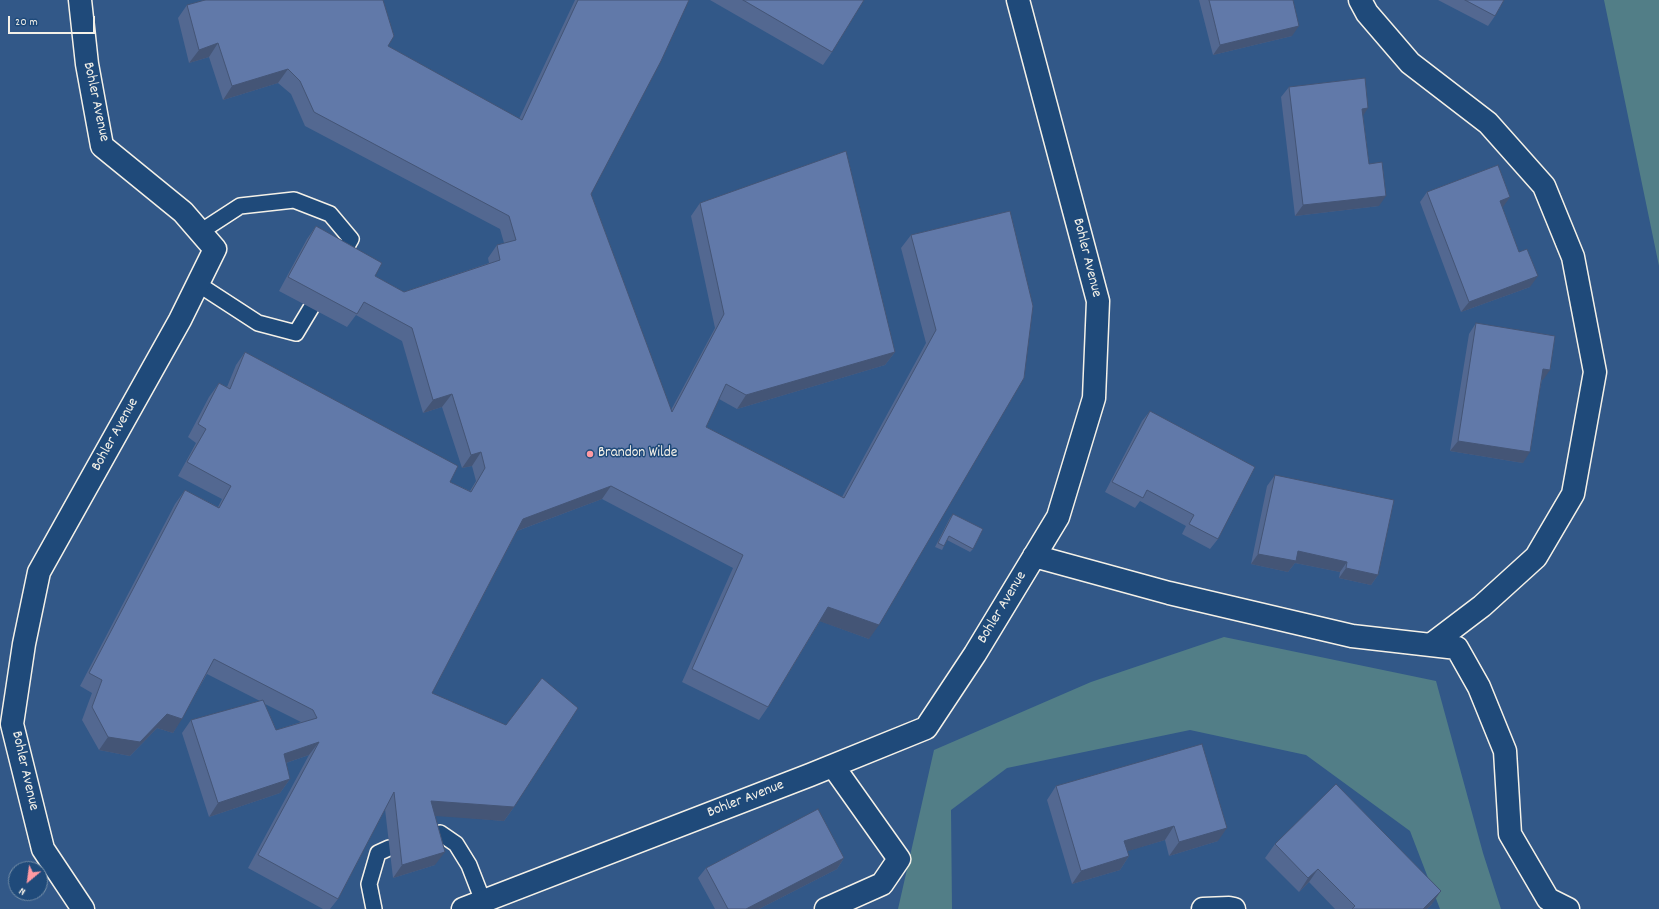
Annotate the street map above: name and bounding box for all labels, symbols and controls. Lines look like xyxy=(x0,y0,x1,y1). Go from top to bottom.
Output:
scale bar xyxy=(10,8,97,34)
text: 20 m xyxy=(15,14,38,31)
street label: Bohler Avenue xyxy=(78,61,112,143)
street label: Bohler Avenue xyxy=(1067,217,1105,299)
street label: Bohler Avenue xyxy=(89,395,143,475)
place label: Brandon Wilde xyxy=(598,445,677,463)
marker: Brandon Wilde xyxy=(585,449,595,459)
street label: Bohler Avenue xyxy=(974,569,1032,647)
street label: Bohler Avenue xyxy=(6,730,42,812)
street label: Bohler Avenue xyxy=(705,777,787,823)
north arrow xyxy=(8,861,48,901)
text: N xyxy=(16,882,29,899)

